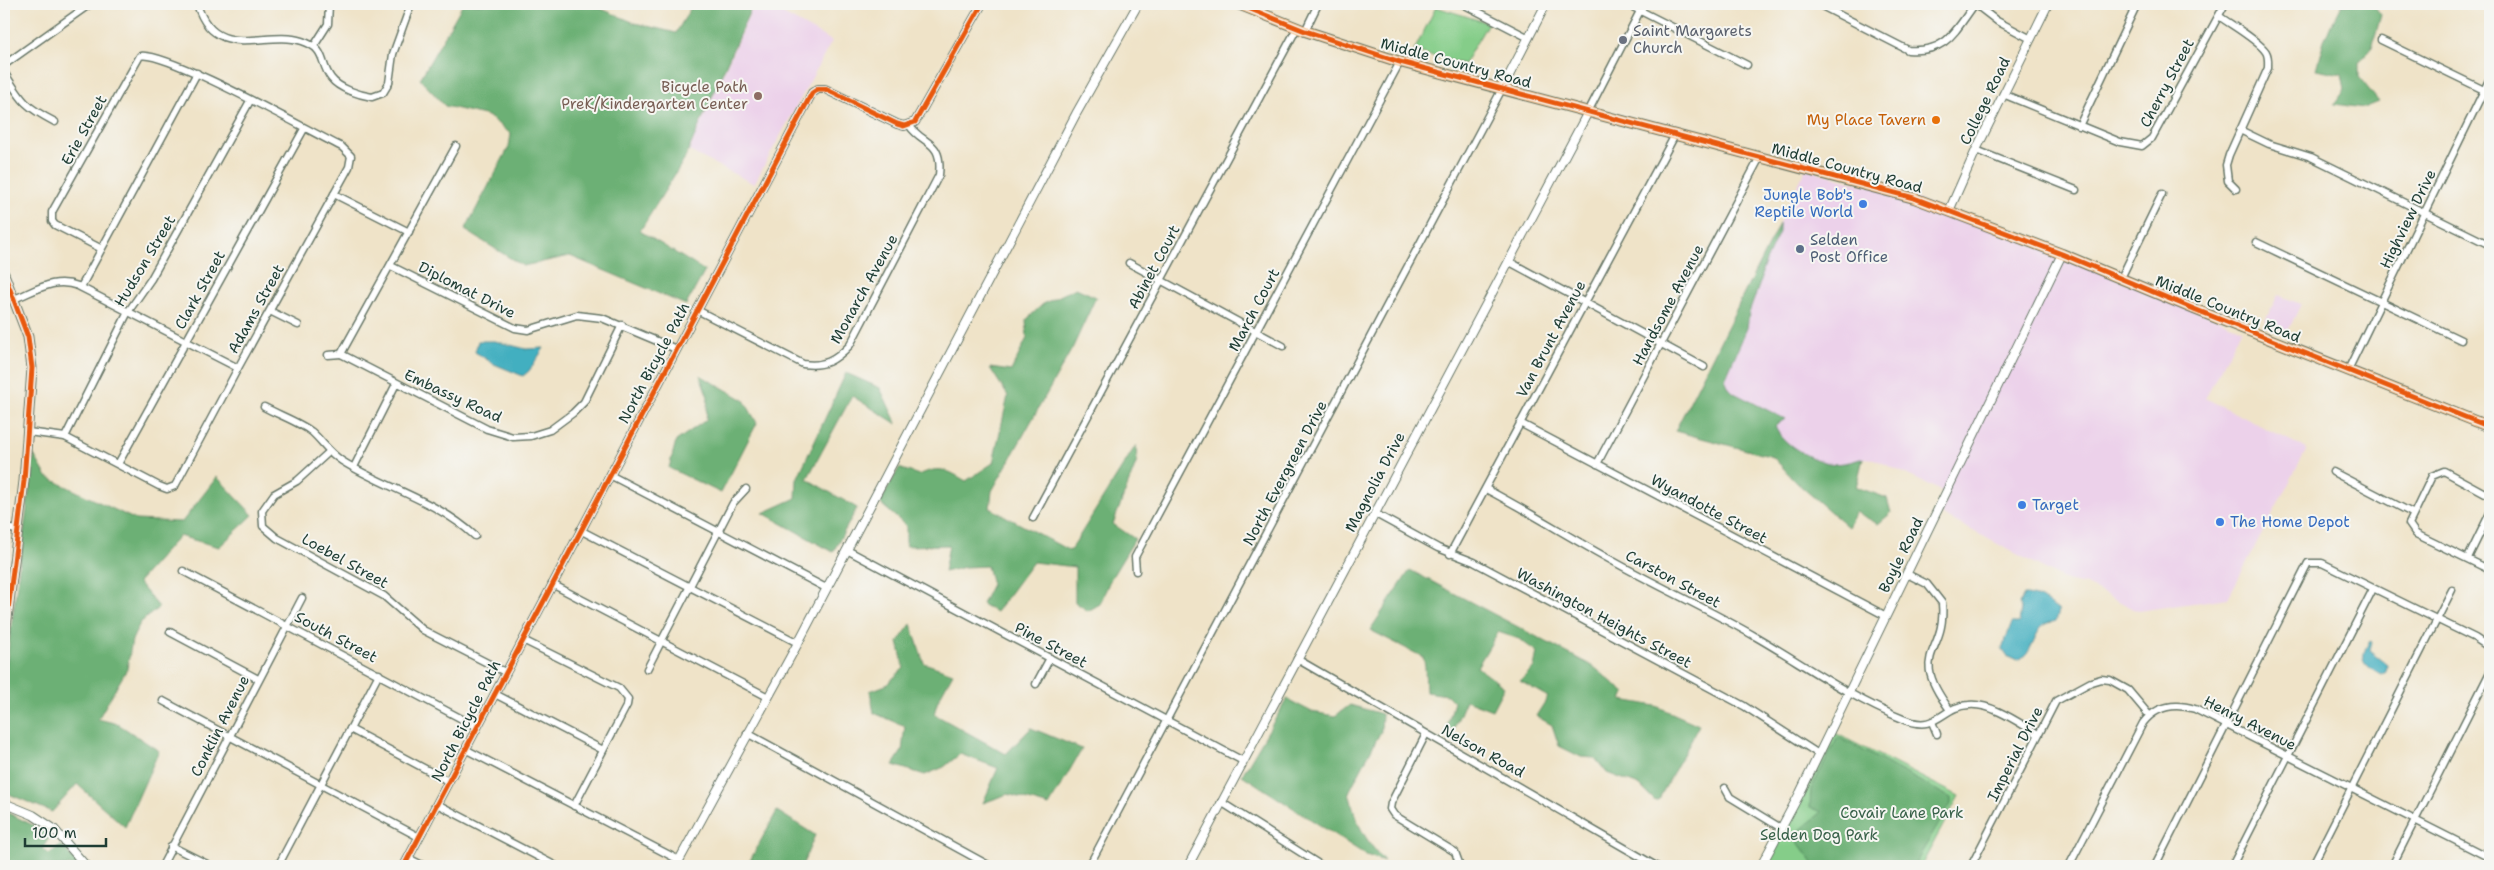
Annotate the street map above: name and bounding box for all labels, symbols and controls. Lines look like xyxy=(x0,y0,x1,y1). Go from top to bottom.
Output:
place label: Saint Margarets Church xyxy=(1633,21,1752,58)
street label: Middle Country Road xyxy=(1378,33,1534,93)
marker: Saint Margarets Church xyxy=(1617,34,1629,46)
street label: Cherry Street xyxy=(2135,35,2199,131)
street label: College Road xyxy=(1955,53,2015,148)
place label: Bicycle Path PreK/Kindergarten Center xyxy=(561,77,748,114)
marker: Bicycle Path PreK/Kindergarten Center xyxy=(752,90,764,102)
street label: Erie Street xyxy=(57,91,111,169)
place label: My Place Tavern xyxy=(1807,110,1926,130)
marker: My Place Tavern xyxy=(1930,114,1942,126)
street label: Middle Country Road xyxy=(1769,138,1925,198)
street label: Highview Drive xyxy=(2375,166,2441,272)
place label: Jungle Bob's Reptile World xyxy=(1755,185,1853,222)
marker: Jungle Bob's Reptile World xyxy=(1857,198,1869,210)
street label: Hudson Street xyxy=(110,211,180,311)
street label: Abinet Court xyxy=(1123,221,1185,313)
place label: Selden Post Office xyxy=(1810,230,1888,267)
street label: Monarch Avenue xyxy=(826,231,902,347)
street label: Handsome Avenue xyxy=(1628,241,1708,369)
marker: Selden Post Office xyxy=(1794,243,1806,255)
street label: Clark Street xyxy=(170,247,230,333)
street label: Diplomat Drive xyxy=(415,257,519,323)
street label: Adams Street xyxy=(223,261,289,357)
street label: March Court xyxy=(1224,265,1284,355)
street label: Middle Country Road xyxy=(2152,271,2304,348)
street label: Van Brunt Avenue xyxy=(1512,277,1590,401)
street label: North Bicycle Path xyxy=(614,299,694,427)
street label: Embassy Road xyxy=(401,365,506,428)
street label: North Evergreen Drive xyxy=(1238,397,1332,549)
street label: Magnolia Drive xyxy=(1340,429,1410,535)
street label: Wyandotte Street xyxy=(1647,470,1771,548)
place label: Target xyxy=(2032,495,2079,515)
marker: Target xyxy=(2016,499,2028,511)
place label: The Home Depot xyxy=(2230,512,2350,532)
street label: Boyle Road xyxy=(1874,513,1928,596)
marker: The Home Depot xyxy=(2214,516,2226,528)
street label: Loebel Street xyxy=(298,529,392,593)
street label: Carston Street xyxy=(1622,545,1724,613)
street label: Washington Heights Street xyxy=(1513,563,1695,673)
street label: South Street xyxy=(291,607,381,667)
street label: Pine Street xyxy=(1011,618,1091,672)
street label: North Bicycle Path xyxy=(427,657,505,785)
street label: Conklin Avenue xyxy=(186,672,254,780)
street label: Henry Avenue xyxy=(2200,691,2300,755)
street label: Imperial Drive xyxy=(1983,703,2047,805)
street label: Nelson Road xyxy=(1438,720,1529,782)
park label: Covair Lane Park xyxy=(1840,803,1964,823)
scale bar xyxy=(25,815,106,847)
text: 100 m xyxy=(32,823,77,843)
park label: Selden Dog Park xyxy=(1760,825,1878,845)

